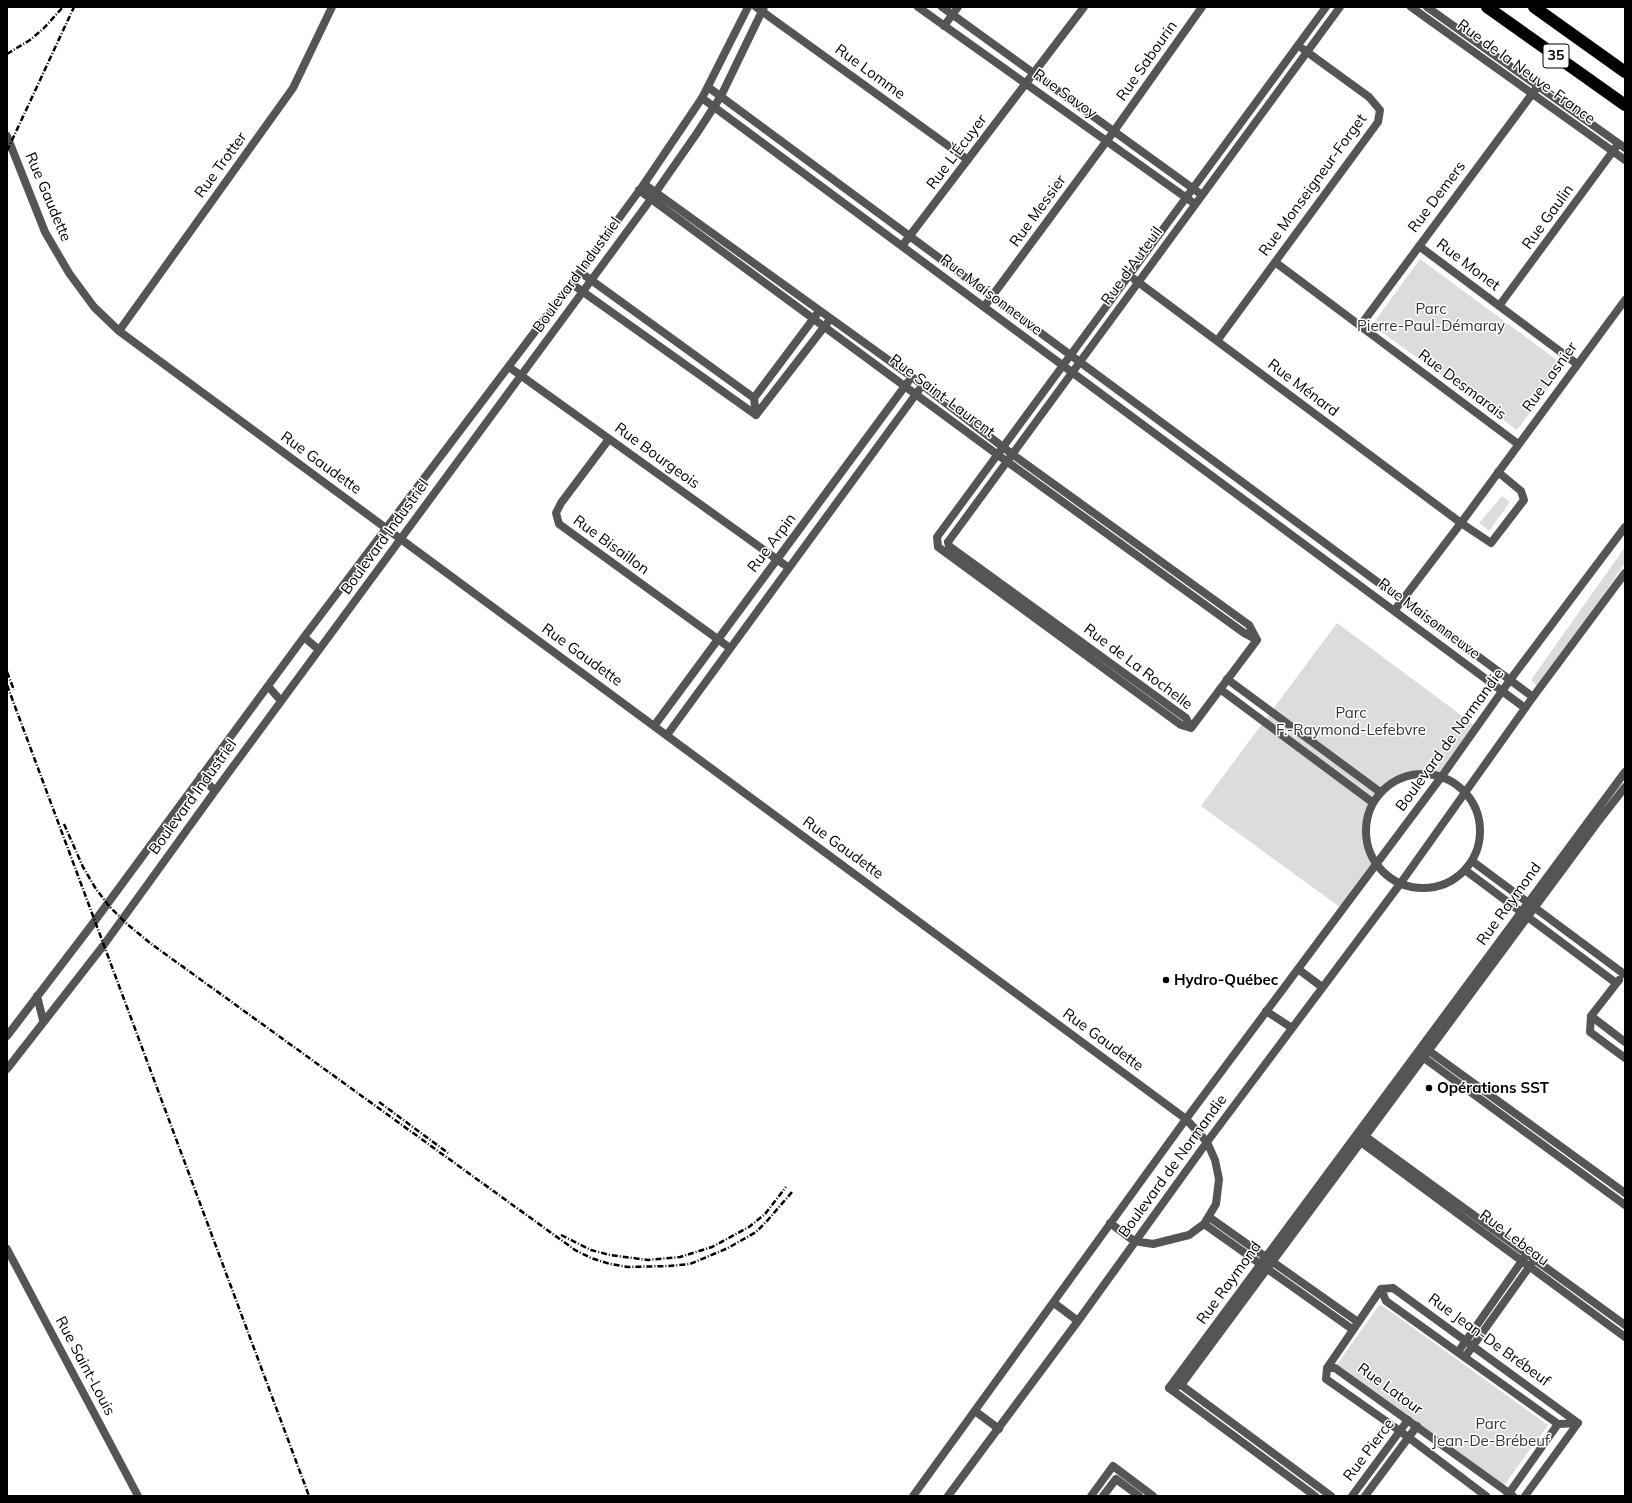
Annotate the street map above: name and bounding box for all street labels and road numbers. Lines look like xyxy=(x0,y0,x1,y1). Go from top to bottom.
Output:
street label: Rue de la Neuve-France xyxy=(1453,16,1599,128)
street label: Rue Sabourin xyxy=(1113,18,1181,104)
street label: Rue Lomme xyxy=(831,41,909,103)
road number: 35 xyxy=(1543,44,1569,68)
street label: Rue Savoy xyxy=(1030,66,1100,122)
street label: Rue Monseigneur-Forget xyxy=(1255,110,1371,260)
street label: Rue L'Écuyer xyxy=(923,111,991,193)
street label: Rue Trotter xyxy=(191,129,251,201)
street label: Rue Gaudette xyxy=(21,150,75,244)
street label: Rue Demers xyxy=(1404,158,1470,236)
street label: Rue Messier xyxy=(1006,172,1070,250)
street label: Rue Gaulin xyxy=(1518,181,1578,253)
street label: Boulevard Industriel xyxy=(529,214,625,336)
street label: Rue d'Auteuil xyxy=(1098,223,1166,309)
street label: Rue Monet xyxy=(1433,235,1503,295)
street label: Rue Maisonneuve xyxy=(936,251,1046,339)
street label: Rue Lasnier xyxy=(1519,339,1581,415)
street label: Rue Desmarais xyxy=(1414,346,1510,424)
street label: Rue Saint-Laurent xyxy=(886,351,998,441)
street label: Rue Ménard xyxy=(1264,355,1342,421)
street label: Rue Bourgeois xyxy=(611,419,703,493)
street label: Rue Gaudette xyxy=(277,428,365,498)
street label: Boulevard Industriel xyxy=(337,476,433,598)
street label: Rue Arpin xyxy=(744,510,800,576)
street label: Rue Bisaillon xyxy=(570,511,652,579)
street label: Rue Maisonneuve xyxy=(1374,575,1484,663)
street label: Rue Gaudette xyxy=(538,620,626,690)
street label: Rue de La Rochelle xyxy=(1080,620,1196,714)
street label: Boulevard de Normandie xyxy=(1392,665,1508,815)
street label: Boulevard Industriel xyxy=(145,736,241,858)
street label: Rue Gaudette xyxy=(799,813,887,883)
street label: Rue Raymond xyxy=(1473,859,1545,949)
street label: Rue Gaudette xyxy=(1059,1005,1147,1075)
street label: Boulevard de Normandie xyxy=(1115,1091,1231,1241)
street label: Rue Lebeau xyxy=(1476,1206,1552,1270)
street label: Rue Raymond xyxy=(1193,1238,1265,1328)
street label: Rue Jean-De Brébeuf xyxy=(1425,1290,1553,1390)
street label: Rue Saint-Louis xyxy=(51,1313,119,1419)
street label: Rue Latour xyxy=(1354,1359,1426,1419)
street label: Rue Pierce xyxy=(1340,1415,1398,1485)

